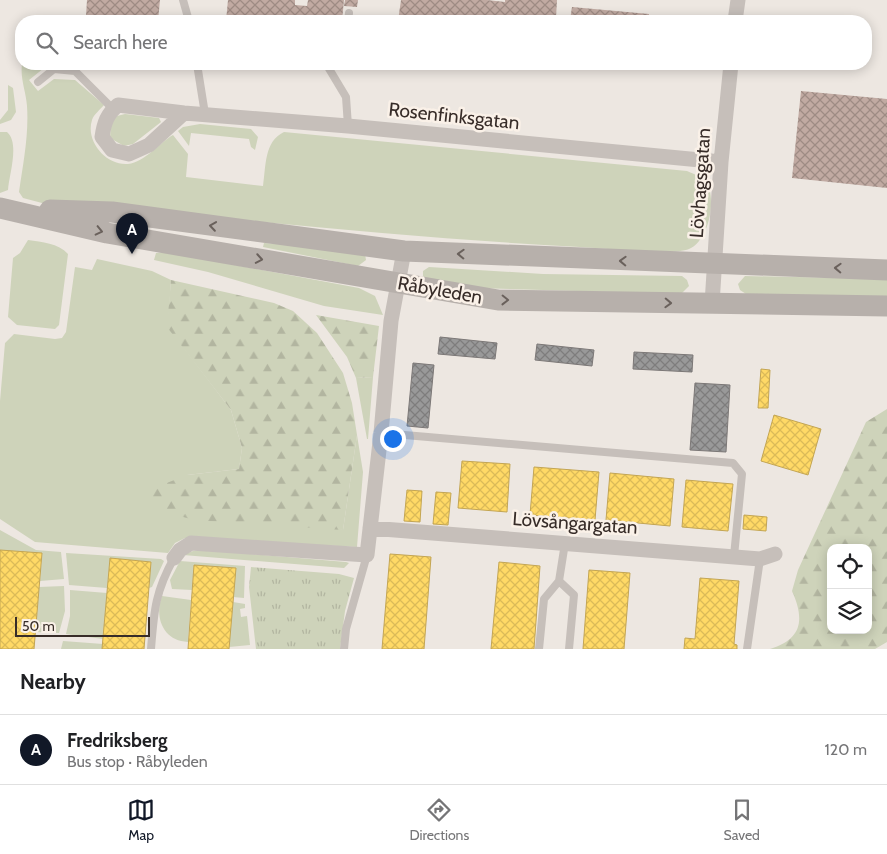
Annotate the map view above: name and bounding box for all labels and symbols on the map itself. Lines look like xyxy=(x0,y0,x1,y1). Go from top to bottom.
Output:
street label: Rosenfinksgatan xyxy=(387,98,521,134)
street label: Lövhagsgatan xyxy=(685,127,715,239)
pin: A xyxy=(116,213,148,254)
one-way arrow xyxy=(208,221,216,232)
one-way arrow xyxy=(94,225,103,236)
one-way arrow xyxy=(457,249,465,260)
one-way arrow xyxy=(255,253,263,264)
one-way arrow xyxy=(619,256,627,266)
one-way arrow xyxy=(834,263,842,274)
street label: Råbyleden xyxy=(396,271,484,309)
one-way arrow xyxy=(502,294,510,305)
one-way arrow xyxy=(664,298,672,308)
your location xyxy=(380,426,406,452)
street label: Lövsångargatan xyxy=(512,507,638,539)
scale bar xyxy=(15,614,150,637)

